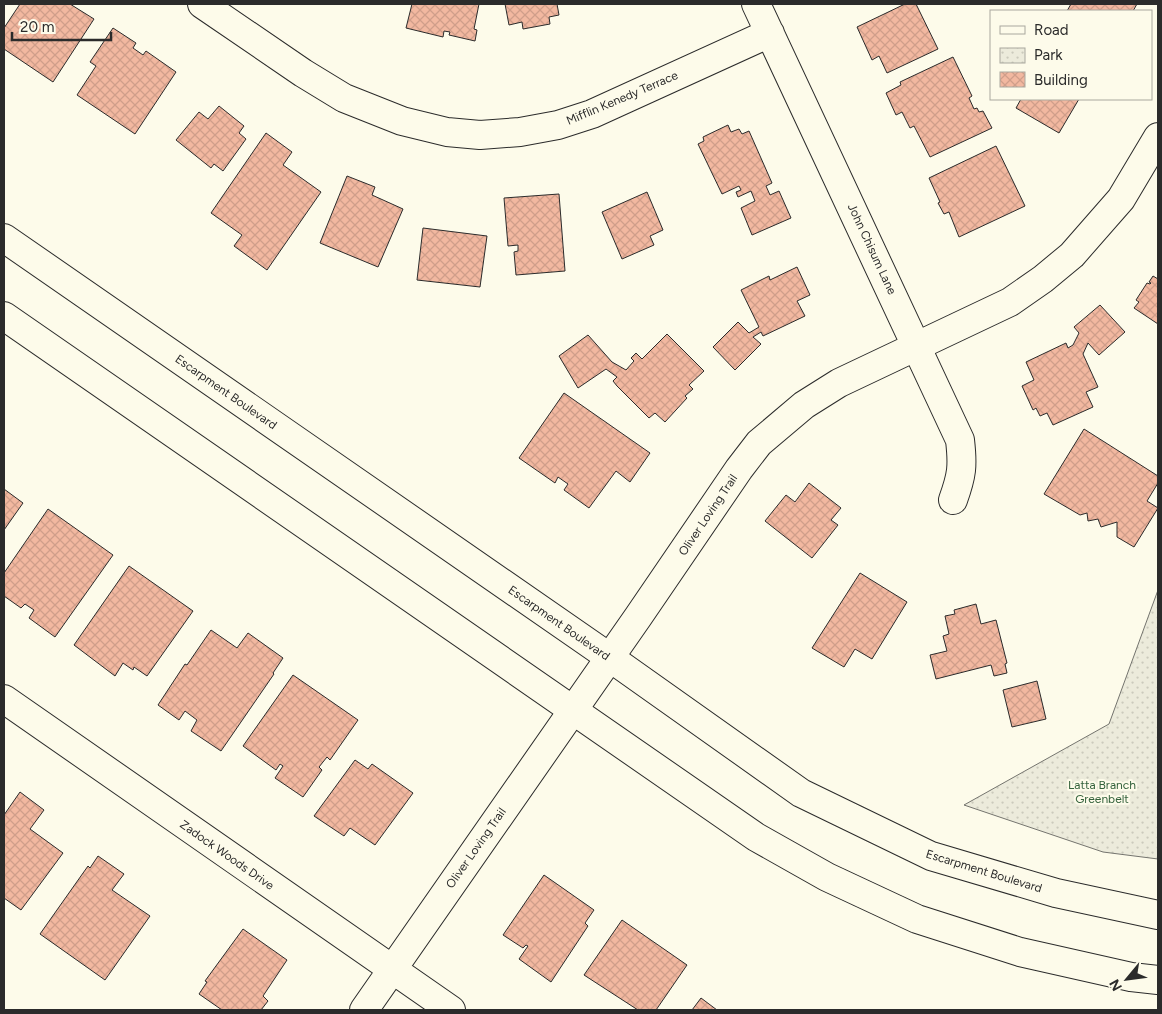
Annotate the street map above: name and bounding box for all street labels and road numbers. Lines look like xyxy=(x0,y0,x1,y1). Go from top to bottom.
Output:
street label: Mifflin Kenedy Terrace xyxy=(564,68,680,128)
street label: John Chisum Lane xyxy=(845,201,899,297)
street label: Escarpment Boulevard xyxy=(173,352,279,432)
street label: Oliver Loving Trail xyxy=(676,472,740,558)
street label: Escarpment Boulevard xyxy=(506,583,612,663)
street label: Oliver Loving Trail xyxy=(443,805,509,891)
street label: Zadock Woods Drive xyxy=(177,817,277,893)
street label: Escarpment Boulevard xyxy=(924,847,1044,895)

